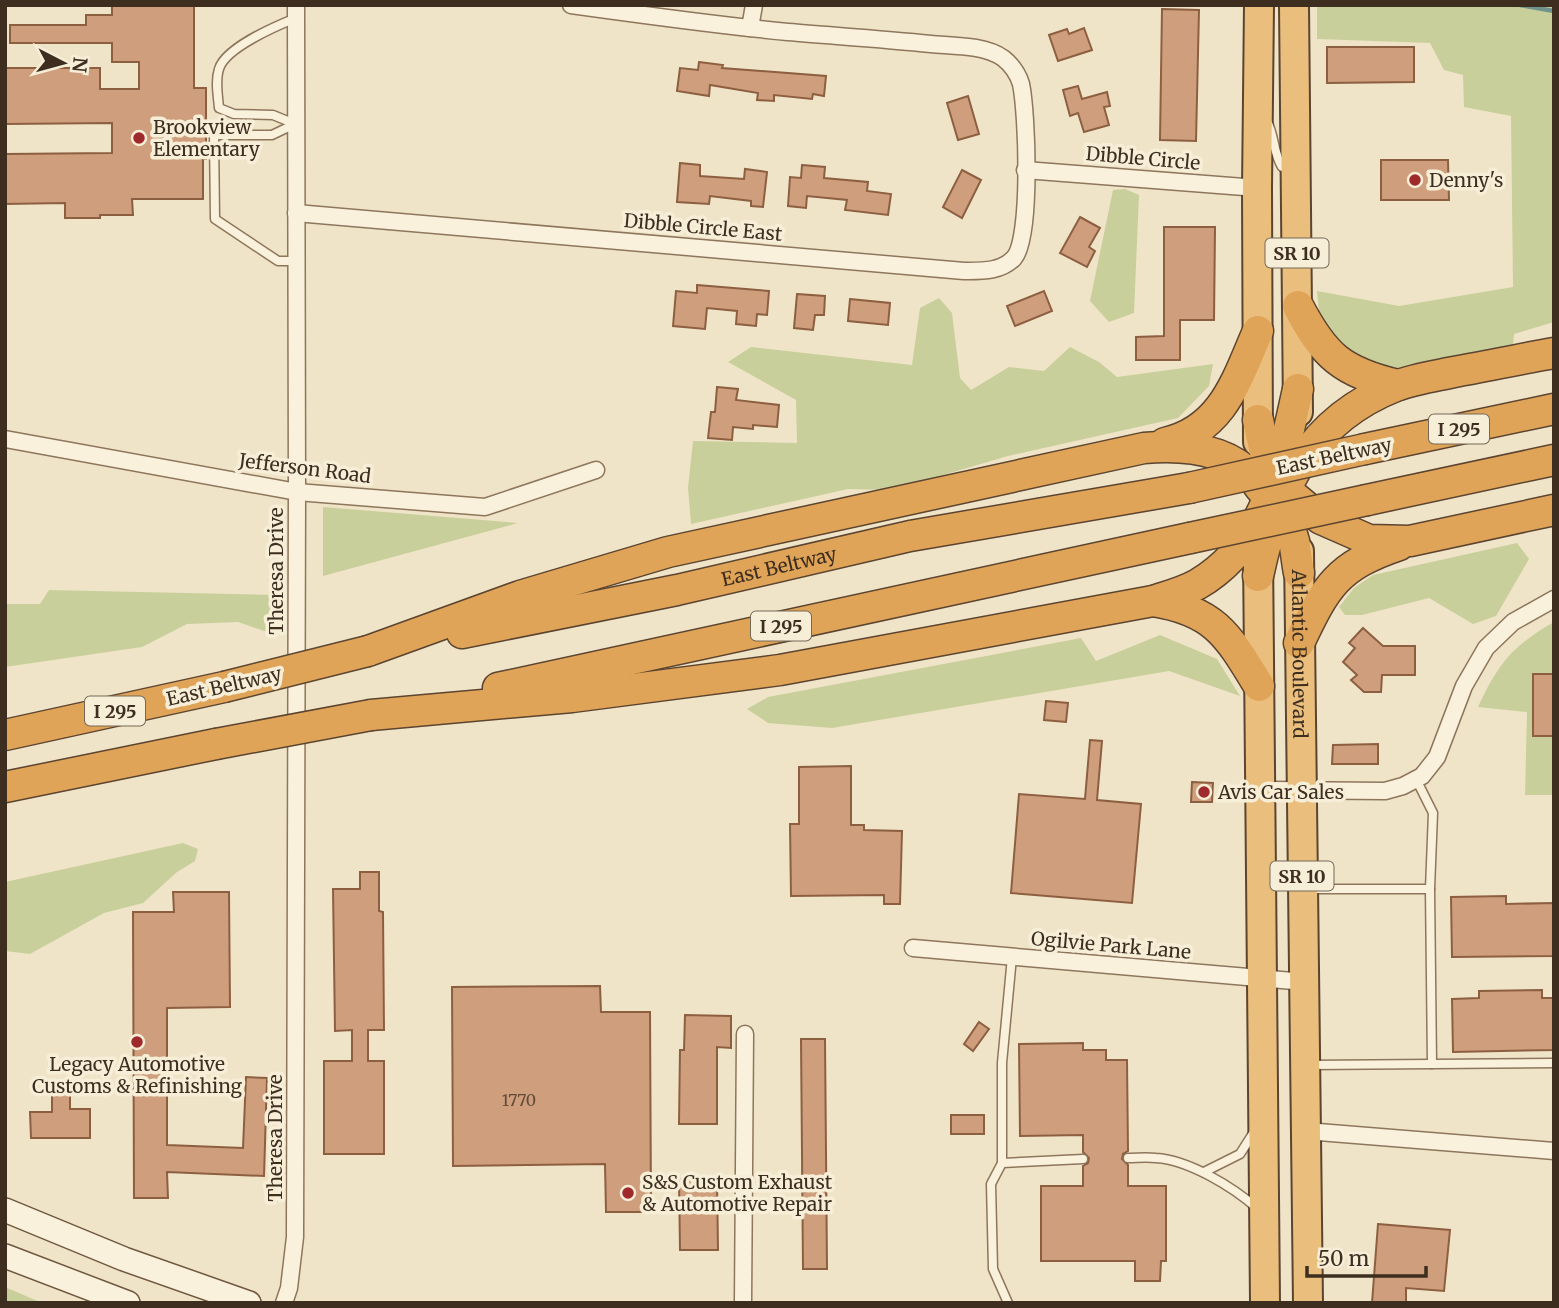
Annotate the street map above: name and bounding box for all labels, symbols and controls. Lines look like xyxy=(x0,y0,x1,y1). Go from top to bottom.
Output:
north arrow xyxy=(28,28,98,98)
text: N xyxy=(67,56,93,73)
place label: Brookview Elementary xyxy=(153,115,260,161)
marker: Brookview Elementary xyxy=(131,130,147,146)
street label: Dibble Circle xyxy=(1085,141,1201,175)
place label: Denny's xyxy=(1429,168,1503,192)
marker: Denny's xyxy=(1407,172,1423,188)
street label: Dibble Circle East xyxy=(623,208,784,246)
road number: SR 10 xyxy=(1266,239,1328,268)
road number: I 295 xyxy=(1429,414,1489,444)
street label: East Beltway xyxy=(1274,432,1394,480)
street label: Jefferson Road xyxy=(237,448,372,488)
street label: Theresa Drive xyxy=(264,507,288,635)
street label: East Beltway xyxy=(719,541,839,591)
street label: Atlantic Boulevard xyxy=(1287,568,1312,739)
road number: I 295 xyxy=(751,612,811,640)
street label: East Beltway xyxy=(164,661,284,711)
road number: I 295 xyxy=(85,696,145,726)
place label: Avis Car Sales xyxy=(1217,780,1344,804)
marker: Avis Car Sales xyxy=(1196,784,1212,800)
road number: SR 10 xyxy=(1270,862,1334,890)
street label: Ogilvie Park Lane xyxy=(1030,926,1192,964)
marker: Legacy Automotive Customs & Refinishing xyxy=(129,1034,145,1050)
place label: Legacy Automotive Customs & Refinishing xyxy=(32,1052,243,1098)
street label: Theresa Drive xyxy=(263,1074,287,1202)
house number: 1770 xyxy=(502,1090,536,1110)
place label: S&S Custom Exhaust & Automotive Repair xyxy=(642,1170,833,1216)
marker: S&S Custom Exhaust & Automotive Repair xyxy=(620,1185,636,1201)
scale bar xyxy=(1307,1234,1426,1278)
text: 50 m xyxy=(1318,1245,1369,1272)

